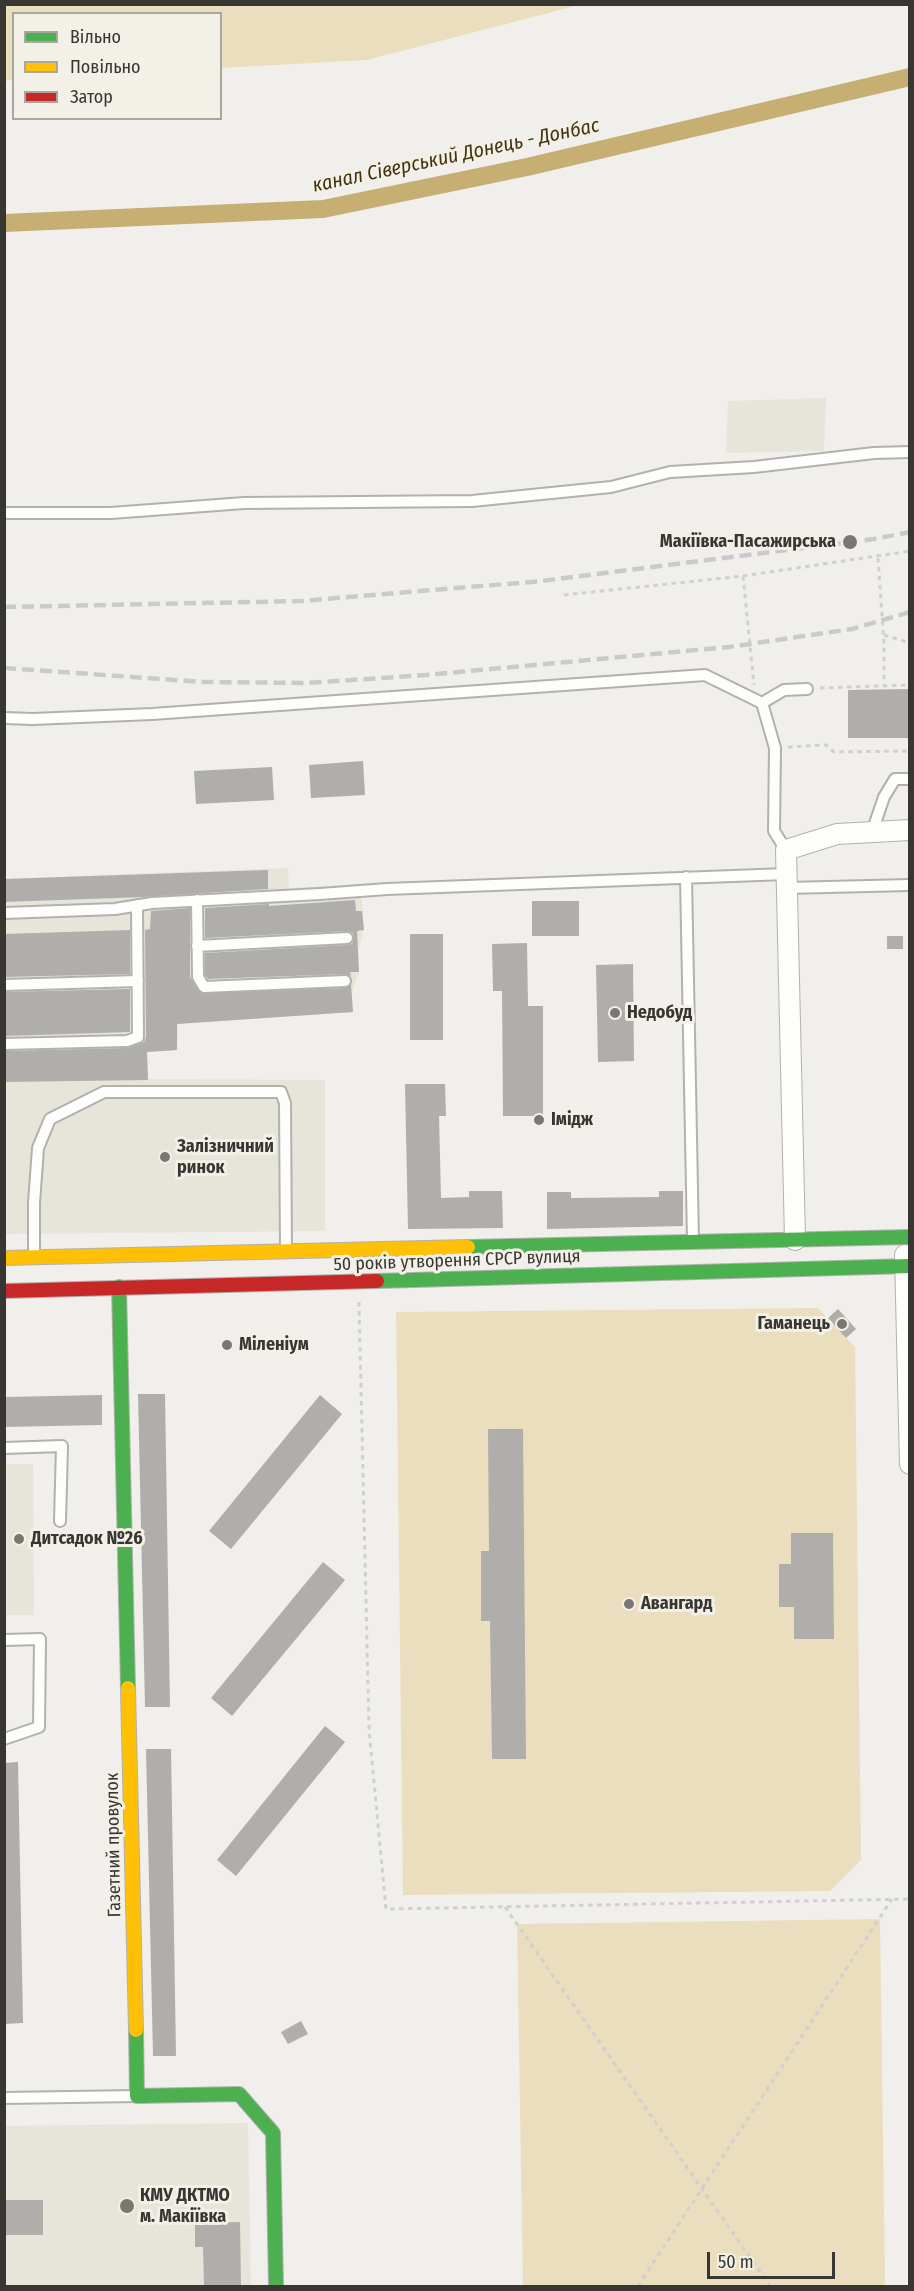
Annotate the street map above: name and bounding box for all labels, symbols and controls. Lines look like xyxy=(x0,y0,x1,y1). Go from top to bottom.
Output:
legend xyxy=(12,12,222,120)
text: Вільно xyxy=(70,26,121,48)
text: Повільно xyxy=(70,56,141,78)
text: Затор xyxy=(70,86,113,108)
water label: канал Сіверський Донець - Донбас xyxy=(310,114,602,198)
place label: Макіївка-Пасажирська xyxy=(660,531,836,553)
marker: Макіївка-Пасажирська xyxy=(841,533,859,551)
place label: Недобуд xyxy=(627,1002,692,1024)
marker: Недобуд xyxy=(608,1006,622,1020)
place label: Імідж xyxy=(551,1109,593,1131)
marker: Імідж xyxy=(532,1113,546,1127)
place label: Залізничний ринок xyxy=(177,1136,274,1178)
marker: Залізничний ринок xyxy=(158,1150,172,1164)
street label: 50 років утворення СРСР вулиця xyxy=(333,1246,581,1276)
place label: Гаманець xyxy=(758,1313,830,1335)
marker: Гаманець xyxy=(835,1317,849,1331)
place label: Міленіум xyxy=(239,1334,309,1356)
marker: Міленіум xyxy=(220,1338,234,1352)
place label: Дитсадок №26 xyxy=(31,1528,143,1550)
marker: Дитсадок №26 xyxy=(12,1532,26,1546)
place label: Авангард xyxy=(641,1593,712,1615)
marker: Авангард xyxy=(622,1597,636,1611)
street label: Газетний провулок xyxy=(102,1773,126,1917)
place label: КМУ ДКТМО м. Макіївка xyxy=(140,2185,230,2228)
marker: КМУ ДКТМО м. Макіївка xyxy=(118,2197,136,2215)
scale bar xyxy=(710,2240,838,2278)
text: 50 m xyxy=(718,2251,754,2273)

